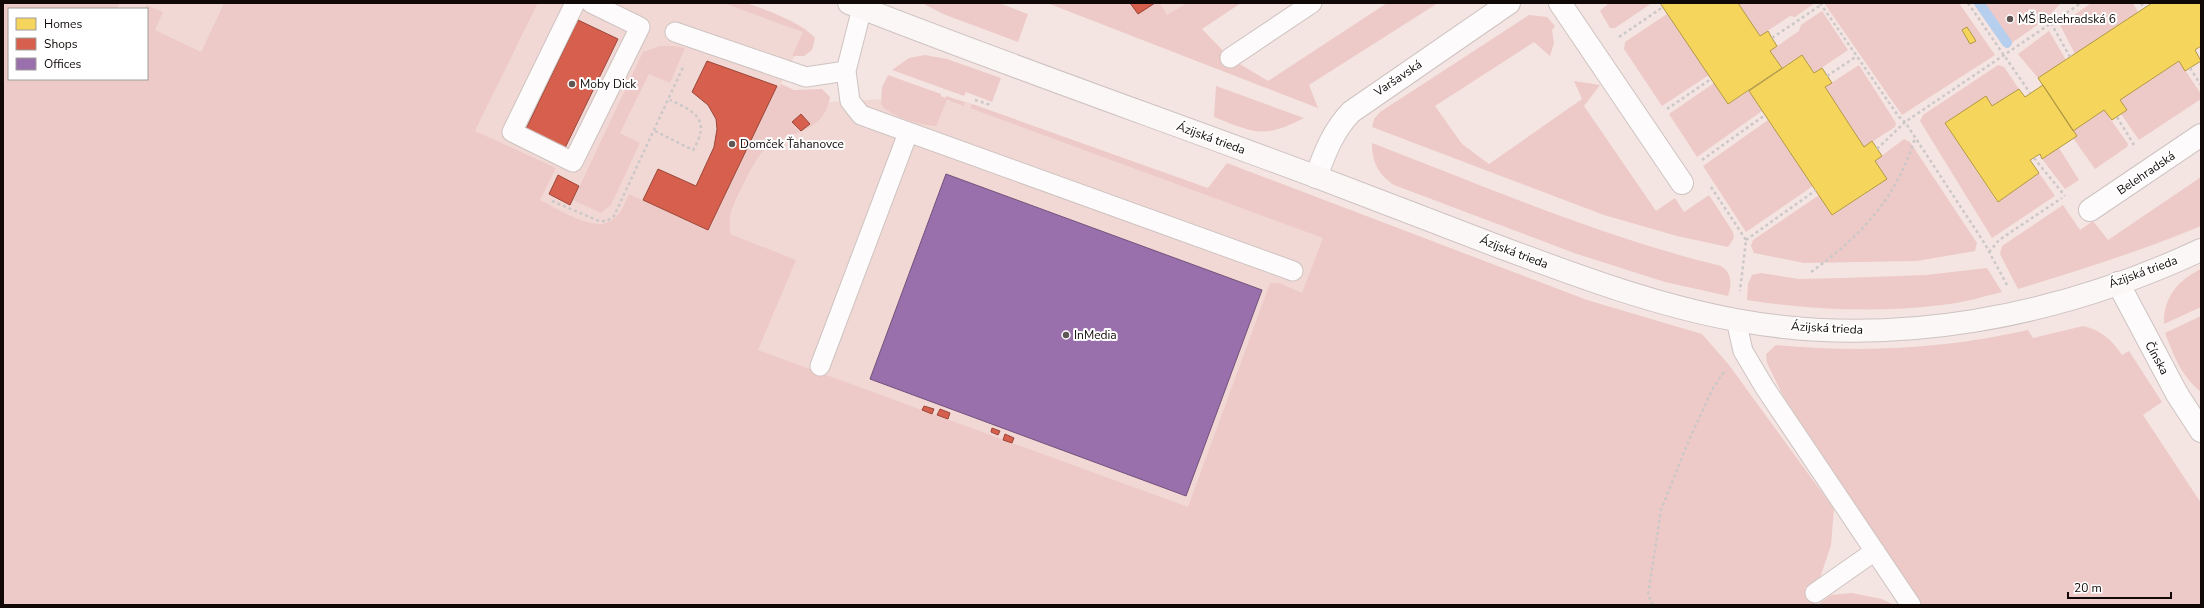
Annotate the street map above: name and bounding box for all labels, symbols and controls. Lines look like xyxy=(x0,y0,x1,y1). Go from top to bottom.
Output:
legend xyxy=(8,8,148,80)
place label: MŠ Belehradská 6 xyxy=(2018,11,2116,27)
marker: MŠ Belehradská 6 xyxy=(2005,14,2015,24)
text: Homes xyxy=(44,16,82,32)
text: Shops xyxy=(44,36,78,52)
text: Offices xyxy=(44,56,82,72)
street label: Varšavská xyxy=(1370,56,1425,100)
place label: Moby Dick xyxy=(580,76,637,92)
marker: Moby Dick xyxy=(567,79,577,89)
street label: Ázijská trieda xyxy=(1174,118,1248,158)
place label: Domček Ťahanovce xyxy=(740,136,844,152)
marker: Domček Ťahanovce xyxy=(727,139,737,149)
street label: Belehradská xyxy=(2114,148,2178,198)
street label: Ázijská trieda xyxy=(1477,232,1551,272)
street label: Ázijská trieda xyxy=(2106,252,2180,292)
street label: Ázijská trieda xyxy=(1791,318,1863,338)
place label: InMedia xyxy=(1074,327,1117,343)
marker: InMedia xyxy=(1061,330,1071,340)
street label: Čínska xyxy=(2141,338,2173,378)
scale bar xyxy=(2068,574,2171,600)
text: 20 m xyxy=(2074,580,2102,596)

